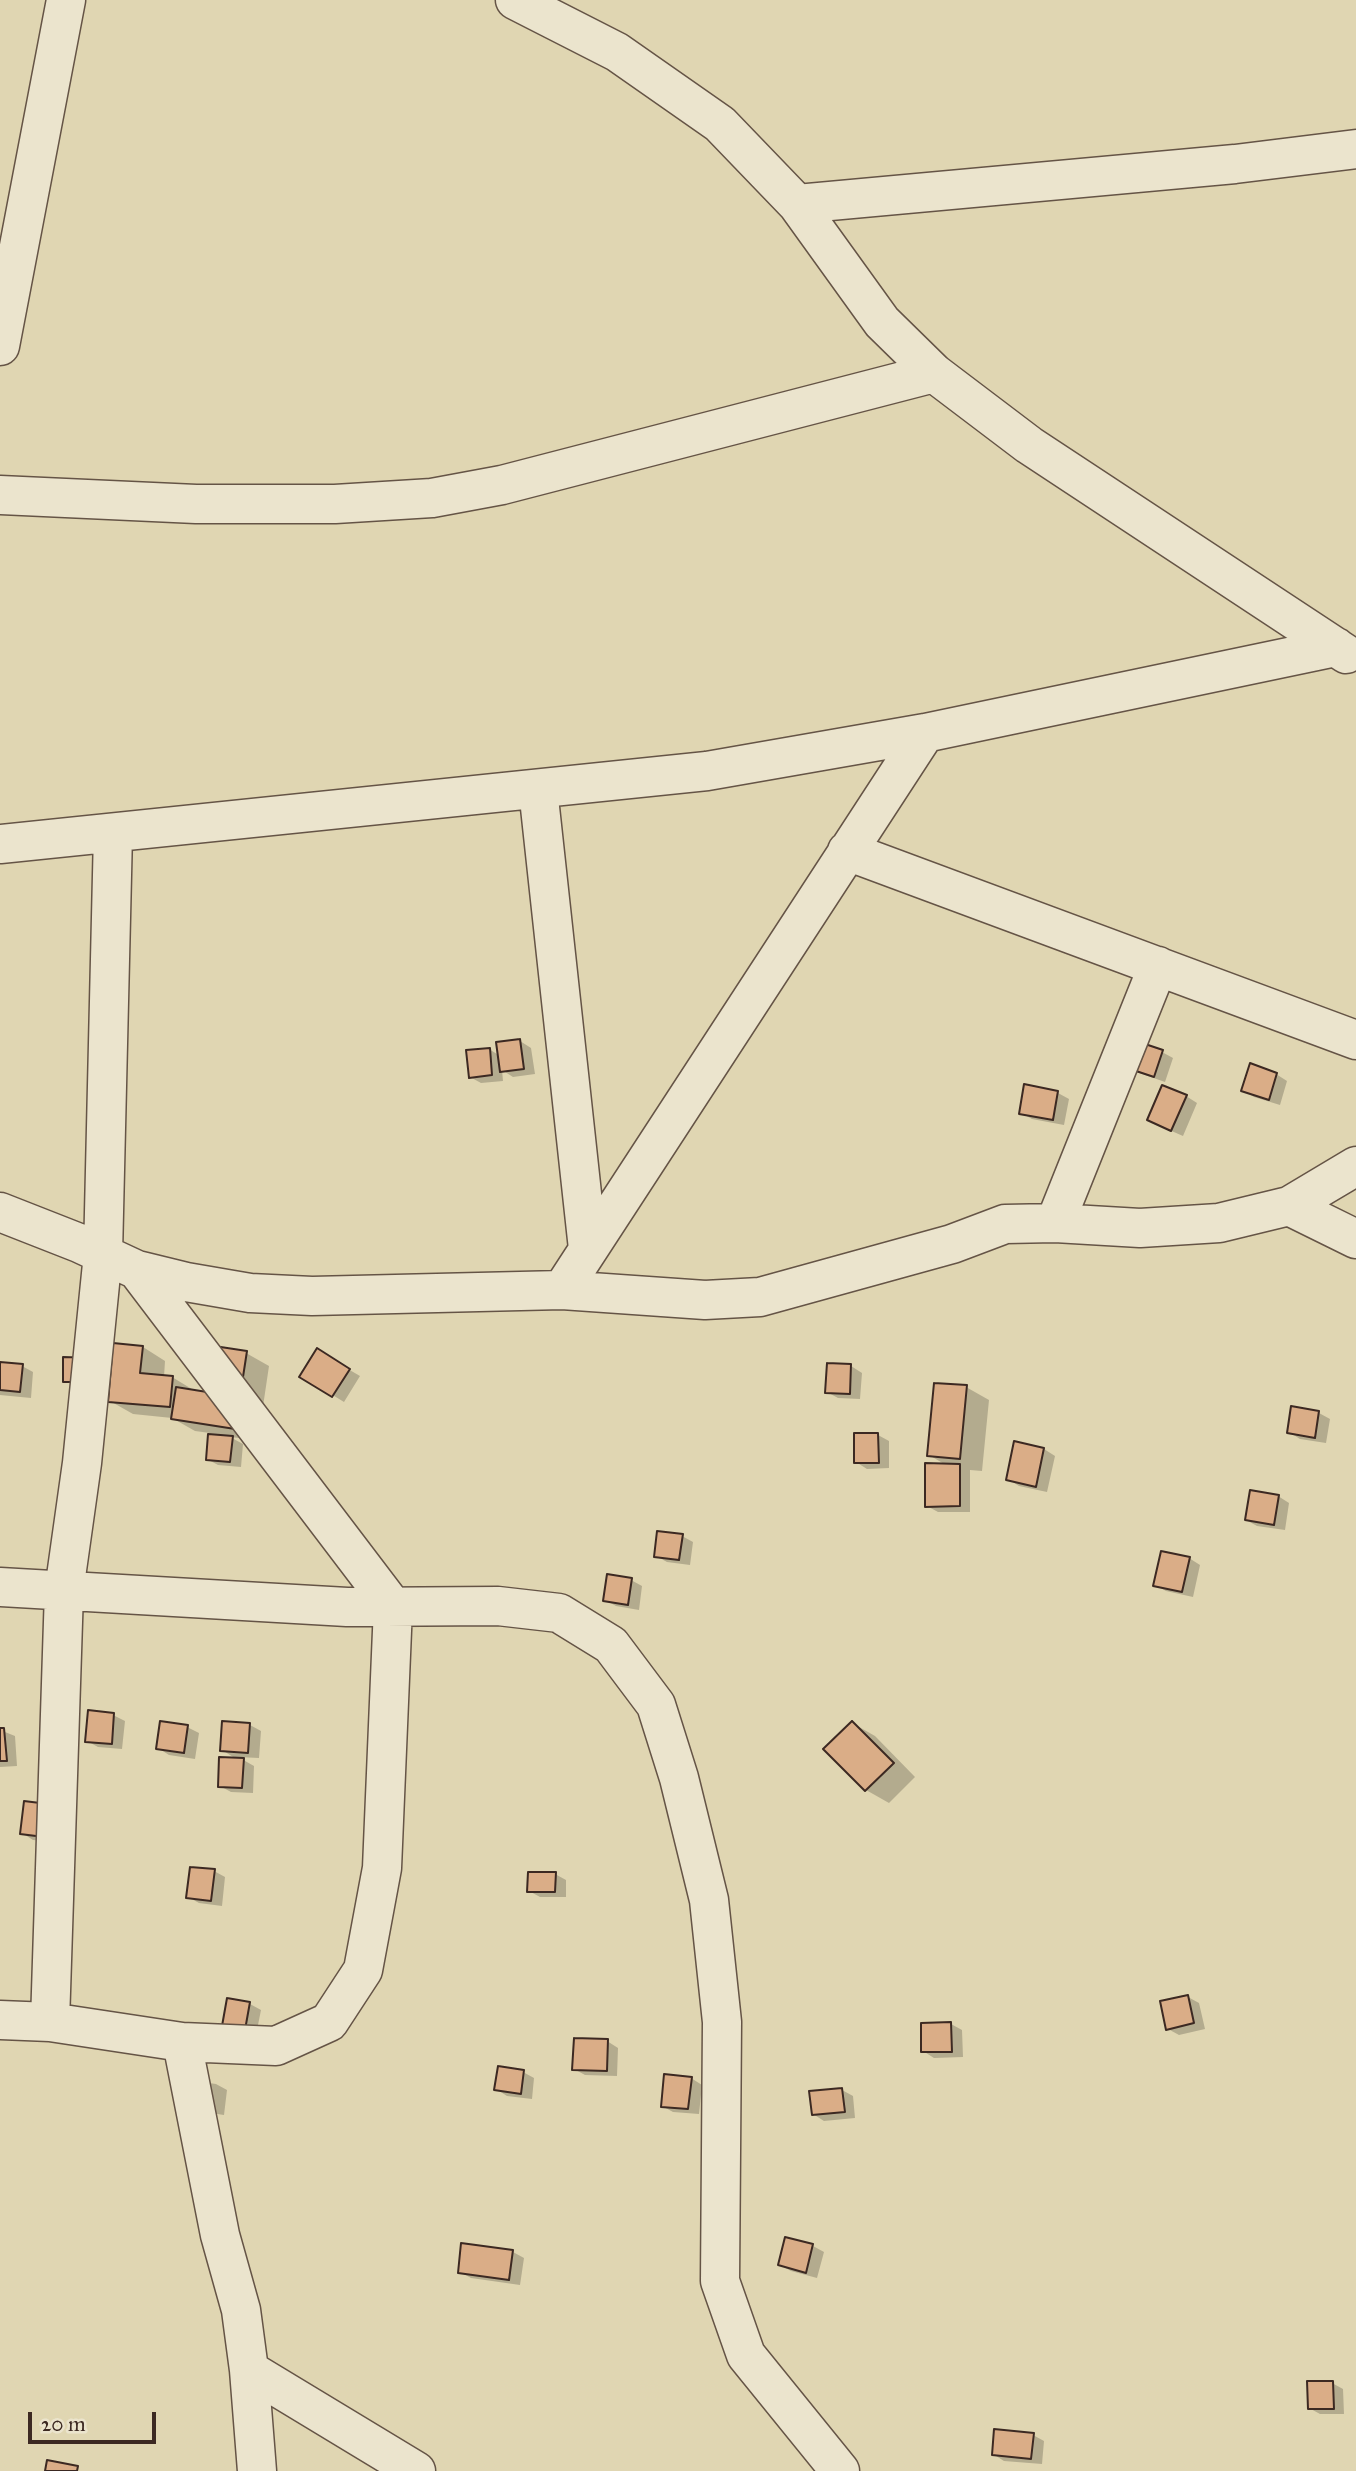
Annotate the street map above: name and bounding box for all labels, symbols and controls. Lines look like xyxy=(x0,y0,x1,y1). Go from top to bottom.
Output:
scale bar xyxy=(32,2398,159,2442)
text: 20 m xyxy=(41,2411,86,2437)

